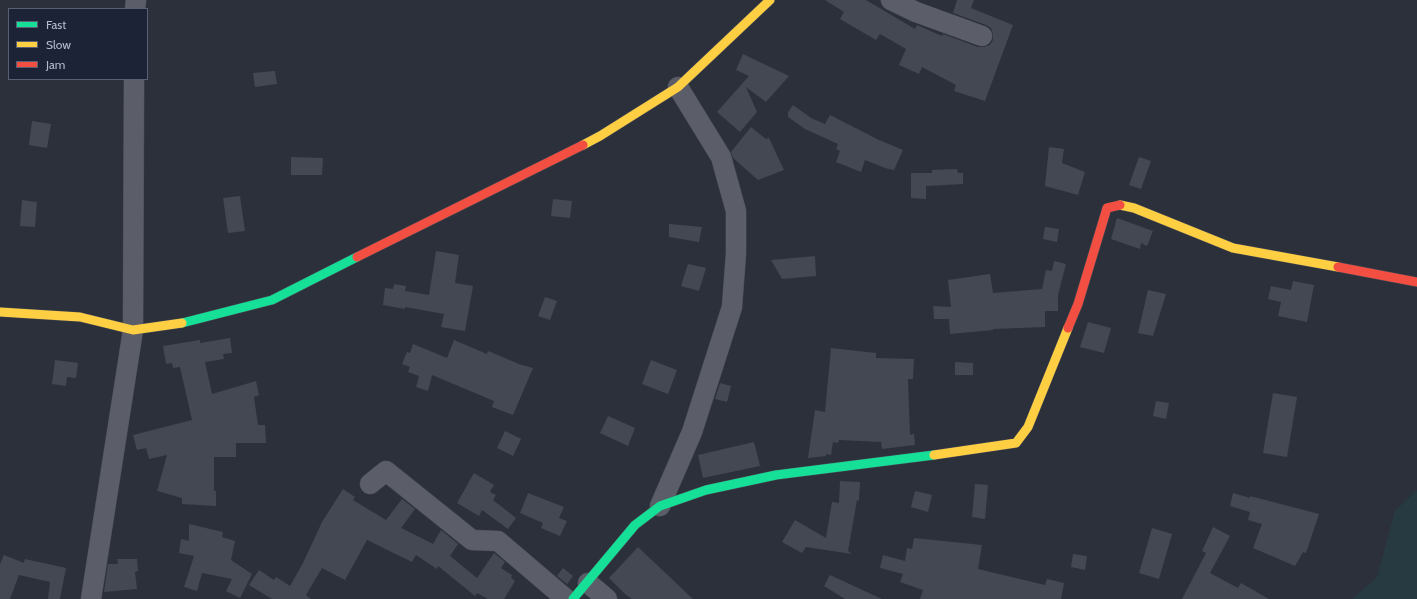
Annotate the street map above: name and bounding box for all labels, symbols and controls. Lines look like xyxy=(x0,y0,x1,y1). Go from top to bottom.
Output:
legend xyxy=(8,8,148,80)
text: Fast xyxy=(46,17,66,32)
text: Slow xyxy=(46,37,71,52)
text: Jam xyxy=(46,57,65,72)

